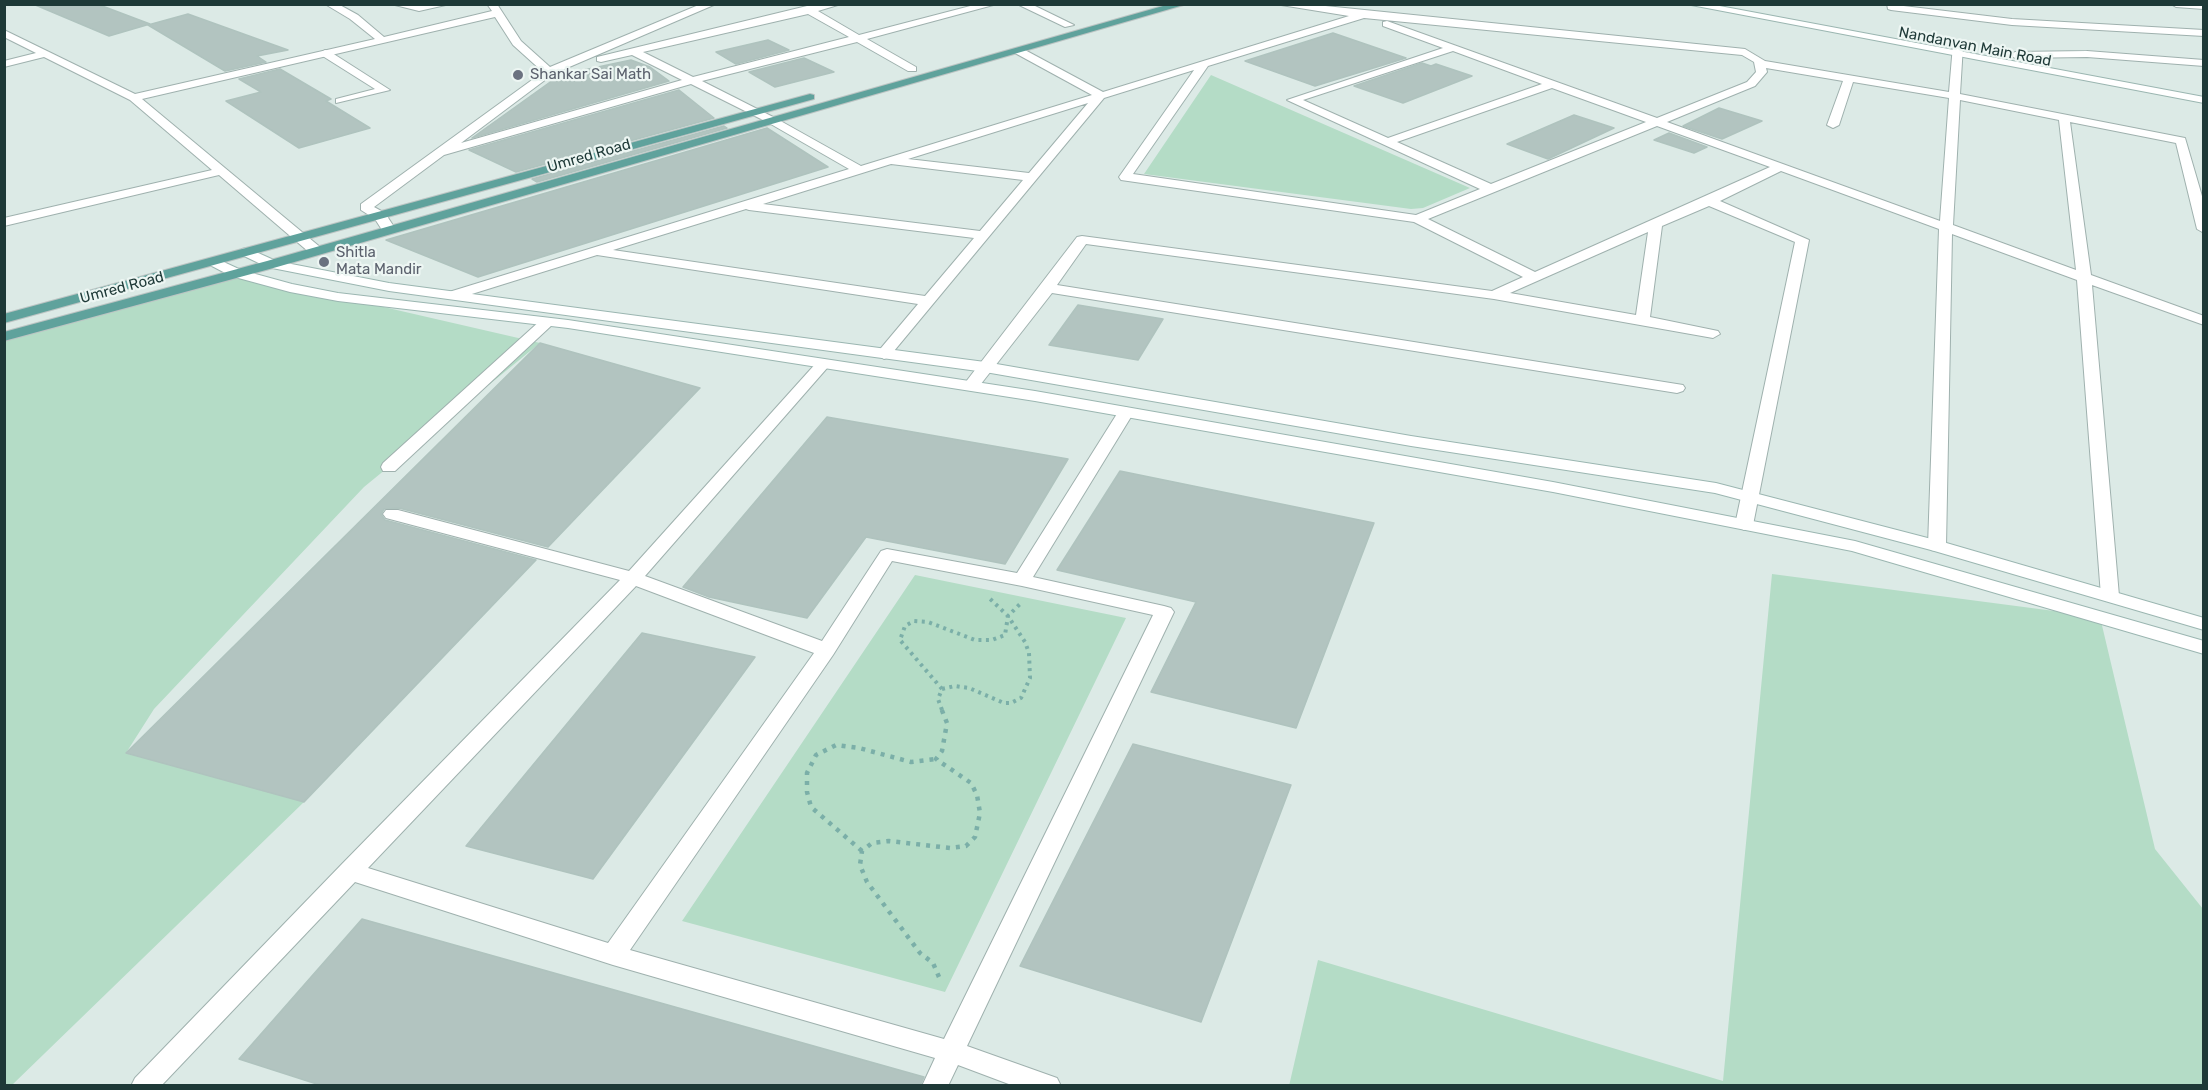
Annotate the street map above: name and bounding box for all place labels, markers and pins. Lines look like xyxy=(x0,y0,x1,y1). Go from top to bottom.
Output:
place label: Shankar Sai Math xyxy=(530,66,651,84)
marker: Shankar Sai Math xyxy=(511,68,525,82)
place label: Shitla Mata Mandir xyxy=(336,244,421,279)
marker: Shitla Mata Mandir xyxy=(317,255,331,269)

